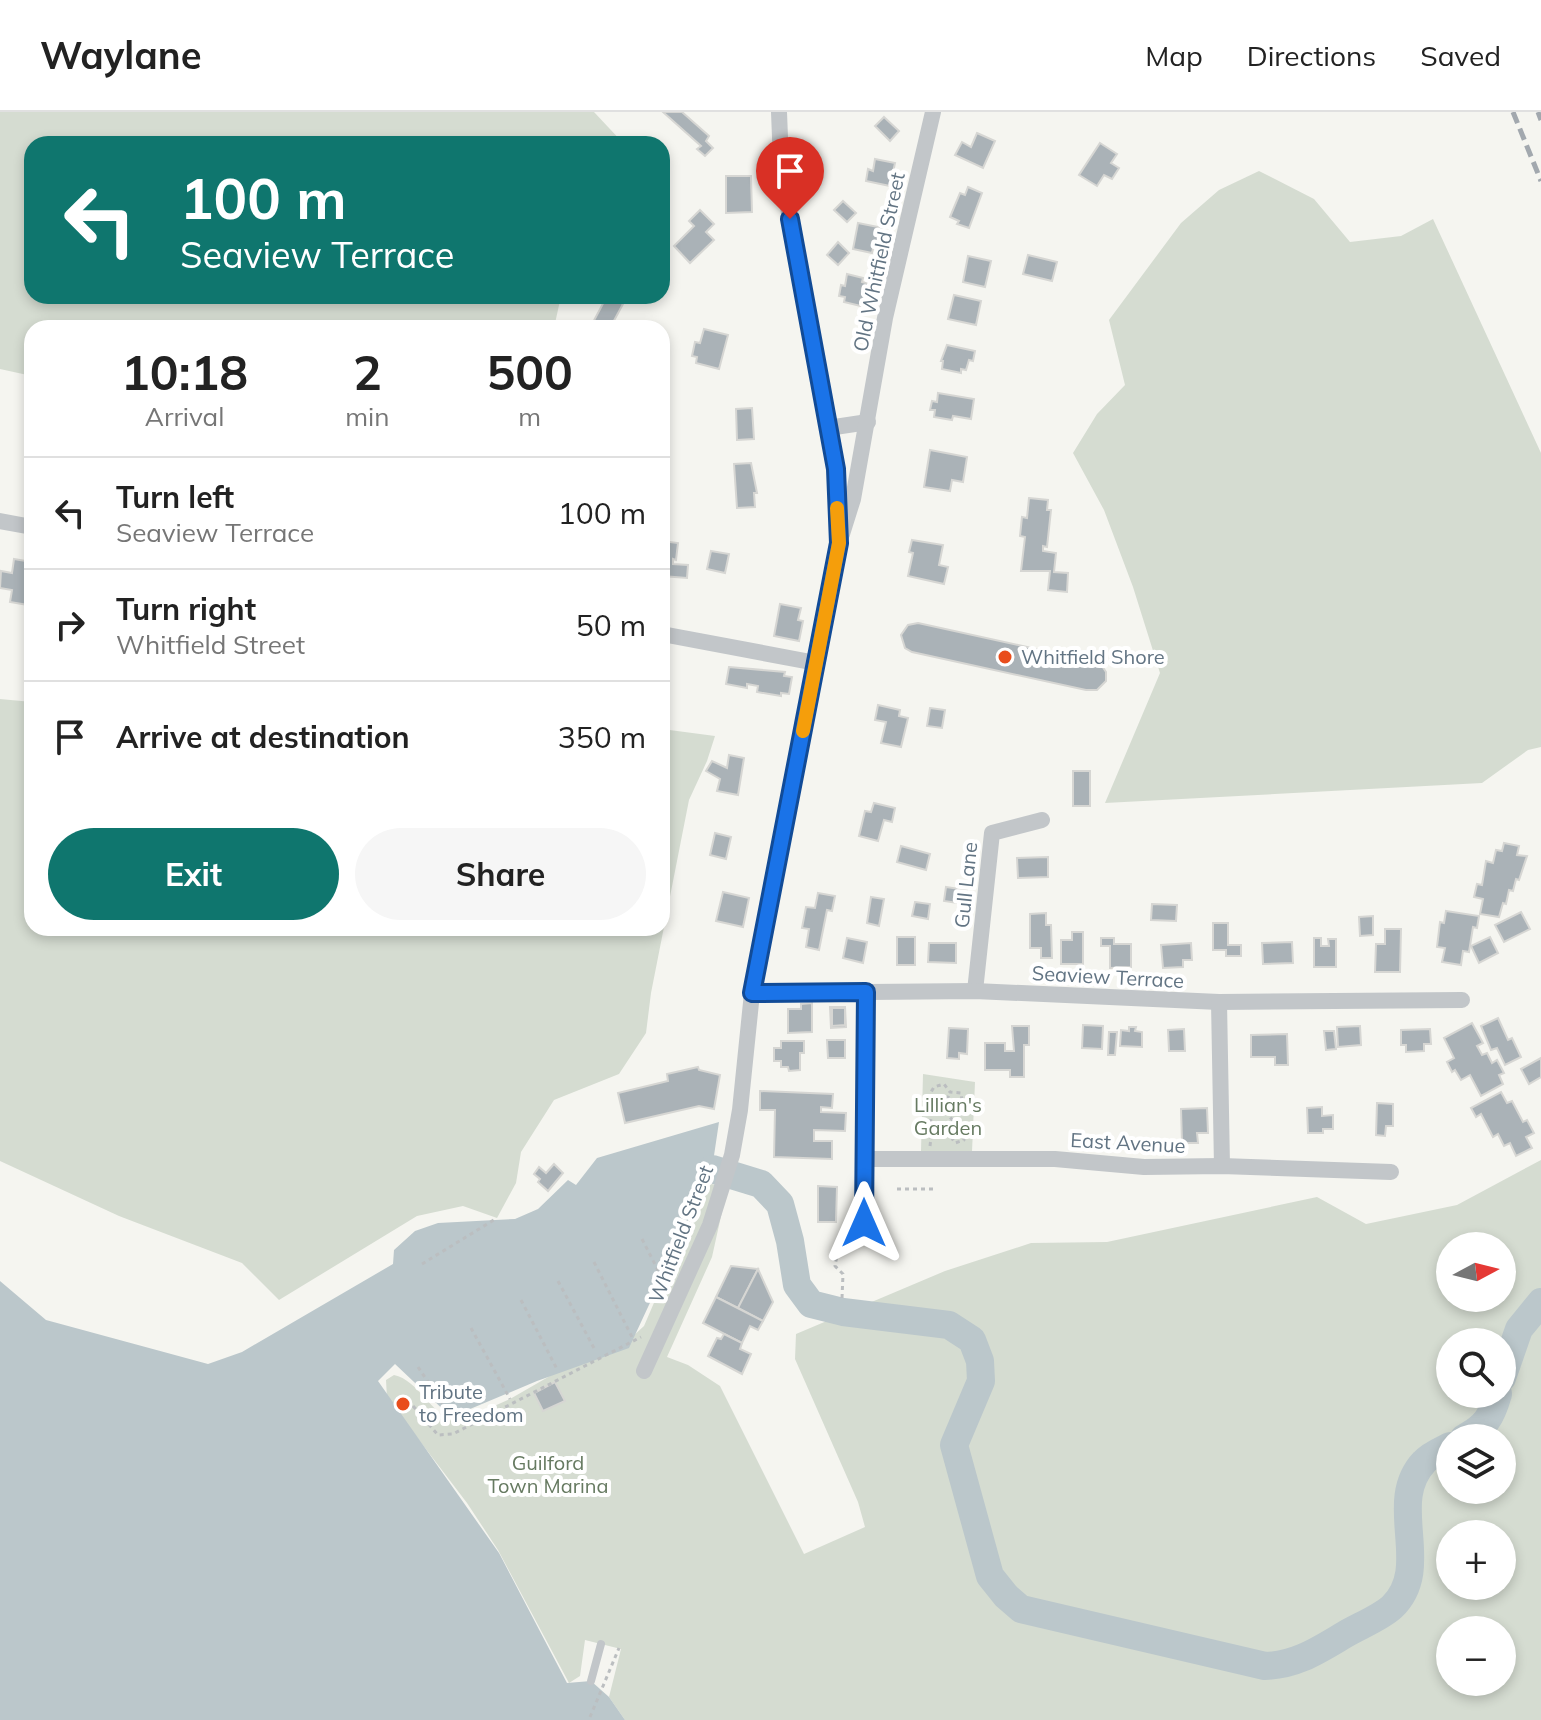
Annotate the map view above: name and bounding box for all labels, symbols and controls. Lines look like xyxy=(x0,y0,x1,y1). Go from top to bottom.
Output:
text: Waylane xyxy=(40,31,202,79)
text: Map xyxy=(1145,38,1203,73)
text: Directions xyxy=(1247,38,1376,73)
text: Saved xyxy=(1420,38,1501,73)
pin xyxy=(756,137,824,219)
icon: arrive xyxy=(768,149,812,193)
text: 100 m xyxy=(180,163,347,233)
icon: left xyxy=(48,168,152,272)
street label: Old Whitfield Street xyxy=(847,170,910,354)
text: Seaview Terrace xyxy=(180,232,454,277)
text: 10:18 xyxy=(121,342,248,402)
text: 2 xyxy=(353,342,382,402)
text: 500 xyxy=(487,342,573,402)
text: Arrival xyxy=(145,400,224,433)
text: min xyxy=(345,400,389,433)
text: m xyxy=(518,400,541,433)
text: Turn left xyxy=(116,478,234,516)
icon: left xyxy=(48,491,92,535)
text: 100 m xyxy=(558,494,646,532)
text: Seaview Terrace xyxy=(116,516,314,549)
text: Turn right xyxy=(116,590,256,628)
icon: right xyxy=(48,603,92,647)
text: 50 m xyxy=(576,606,646,644)
text: Whitfield Street xyxy=(116,628,305,661)
place label: Whitfield Shore xyxy=(1021,644,1165,669)
marker: Whitfield Shore xyxy=(996,648,1014,666)
icon: arrive xyxy=(48,715,92,759)
text: Arrive at destination xyxy=(116,718,410,756)
text: 350 m xyxy=(558,718,646,756)
button: Exit xyxy=(48,828,339,920)
button: Share xyxy=(355,828,646,920)
street label: Gull Lane xyxy=(949,841,982,929)
street label: Seaview Terrace xyxy=(1031,960,1185,993)
park label: Lillian's Garden xyxy=(914,1092,982,1140)
street label: East Avenue xyxy=(1070,1127,1186,1158)
street label: Whitfield Street xyxy=(643,1161,718,1306)
position arrow xyxy=(822,1181,906,1265)
north arrow xyxy=(1436,1232,1516,1312)
map controls xyxy=(1436,1232,1516,1696)
button: search xyxy=(1436,1328,1516,1408)
place label: Tribute to Freedom xyxy=(419,1379,523,1427)
marker: Tribute to Freedom xyxy=(394,1395,412,1413)
button: layers xyxy=(1436,1424,1516,1504)
park label: Guilford Town Marina xyxy=(487,1450,609,1498)
button: + xyxy=(1436,1520,1516,1600)
button: − xyxy=(1436,1616,1516,1696)

